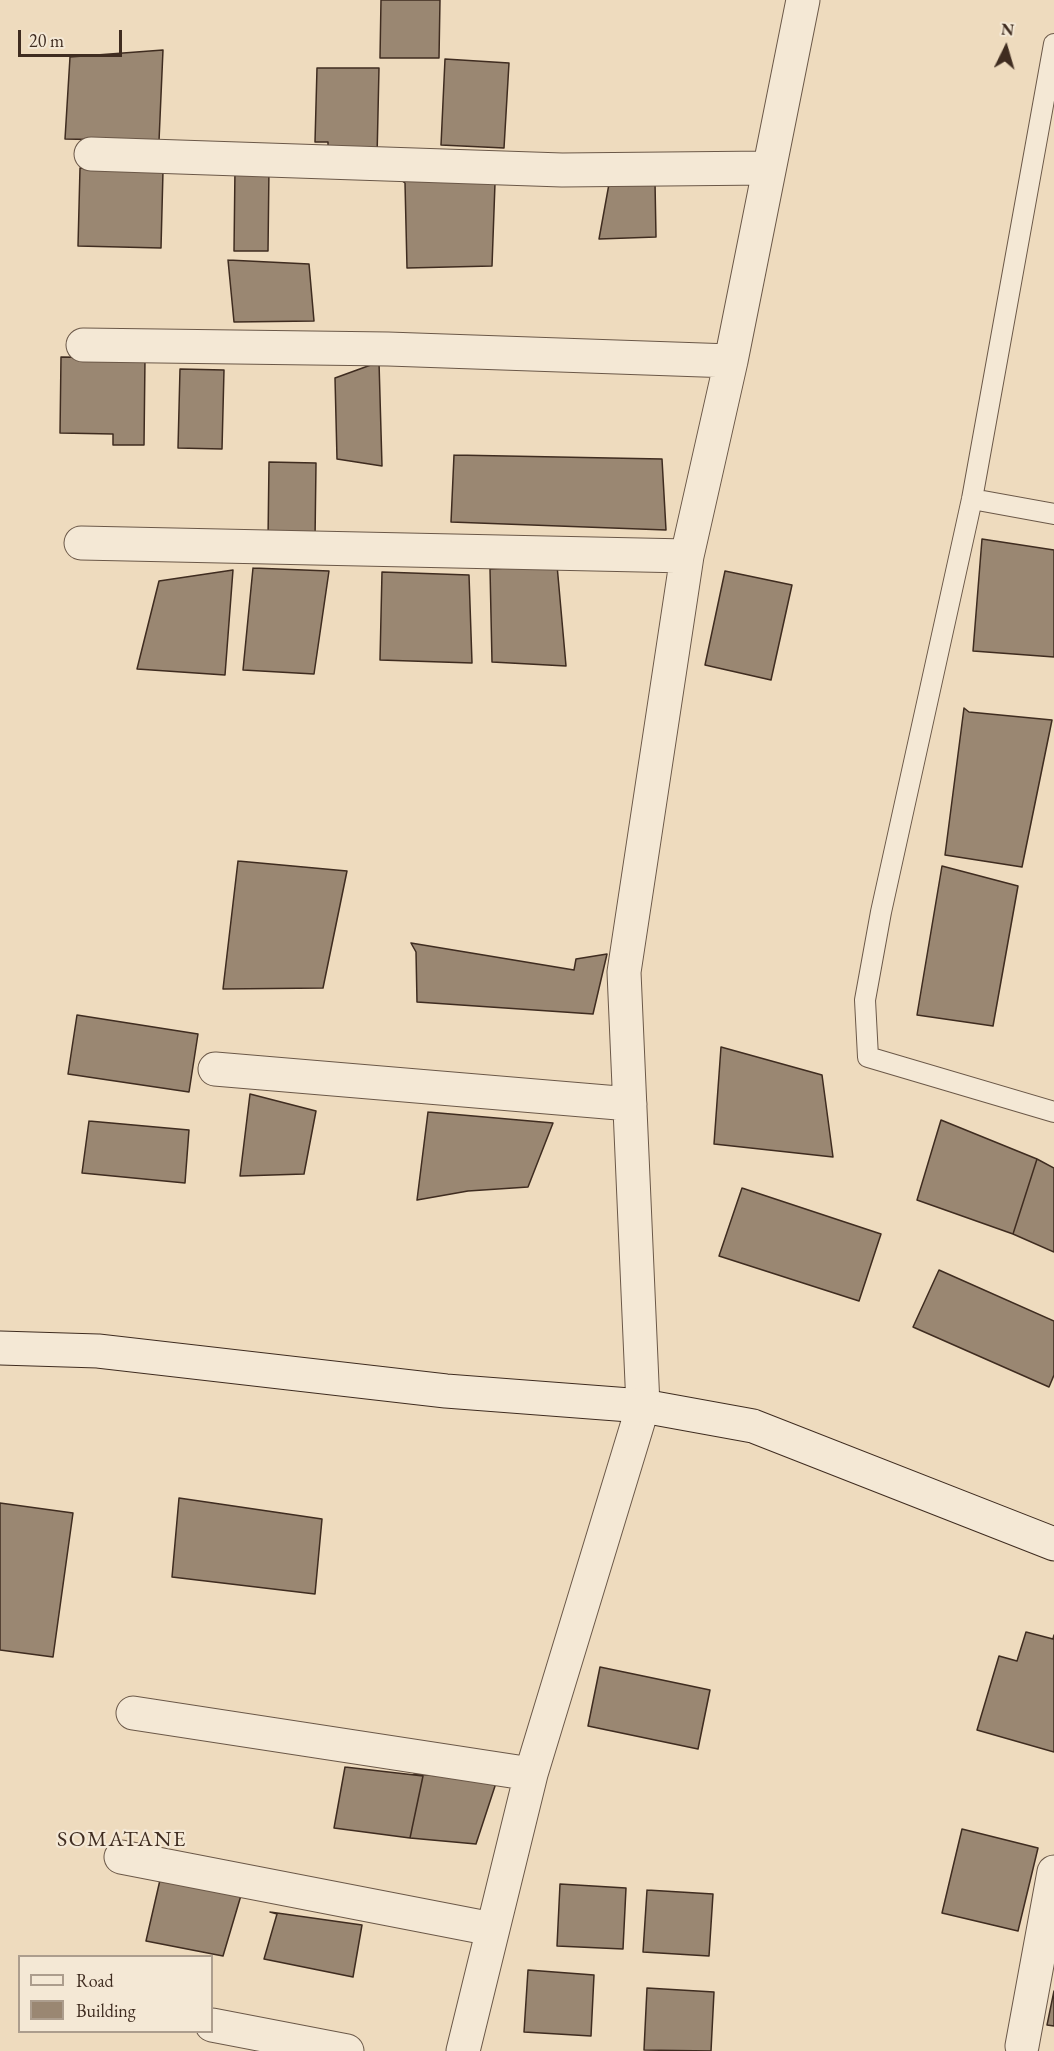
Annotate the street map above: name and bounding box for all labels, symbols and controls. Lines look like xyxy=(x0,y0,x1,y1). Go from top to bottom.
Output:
scale bar xyxy=(21,18,124,56)
north arrow xyxy=(976,18,1036,78)
text: N xyxy=(1000,19,1015,41)
text: 20 m xyxy=(29,29,64,52)
district label: SOMATANE xyxy=(57,1827,187,1853)
legend xyxy=(18,1955,213,2033)
text: Road xyxy=(76,1969,114,1992)
text: Building xyxy=(76,1999,136,2022)

